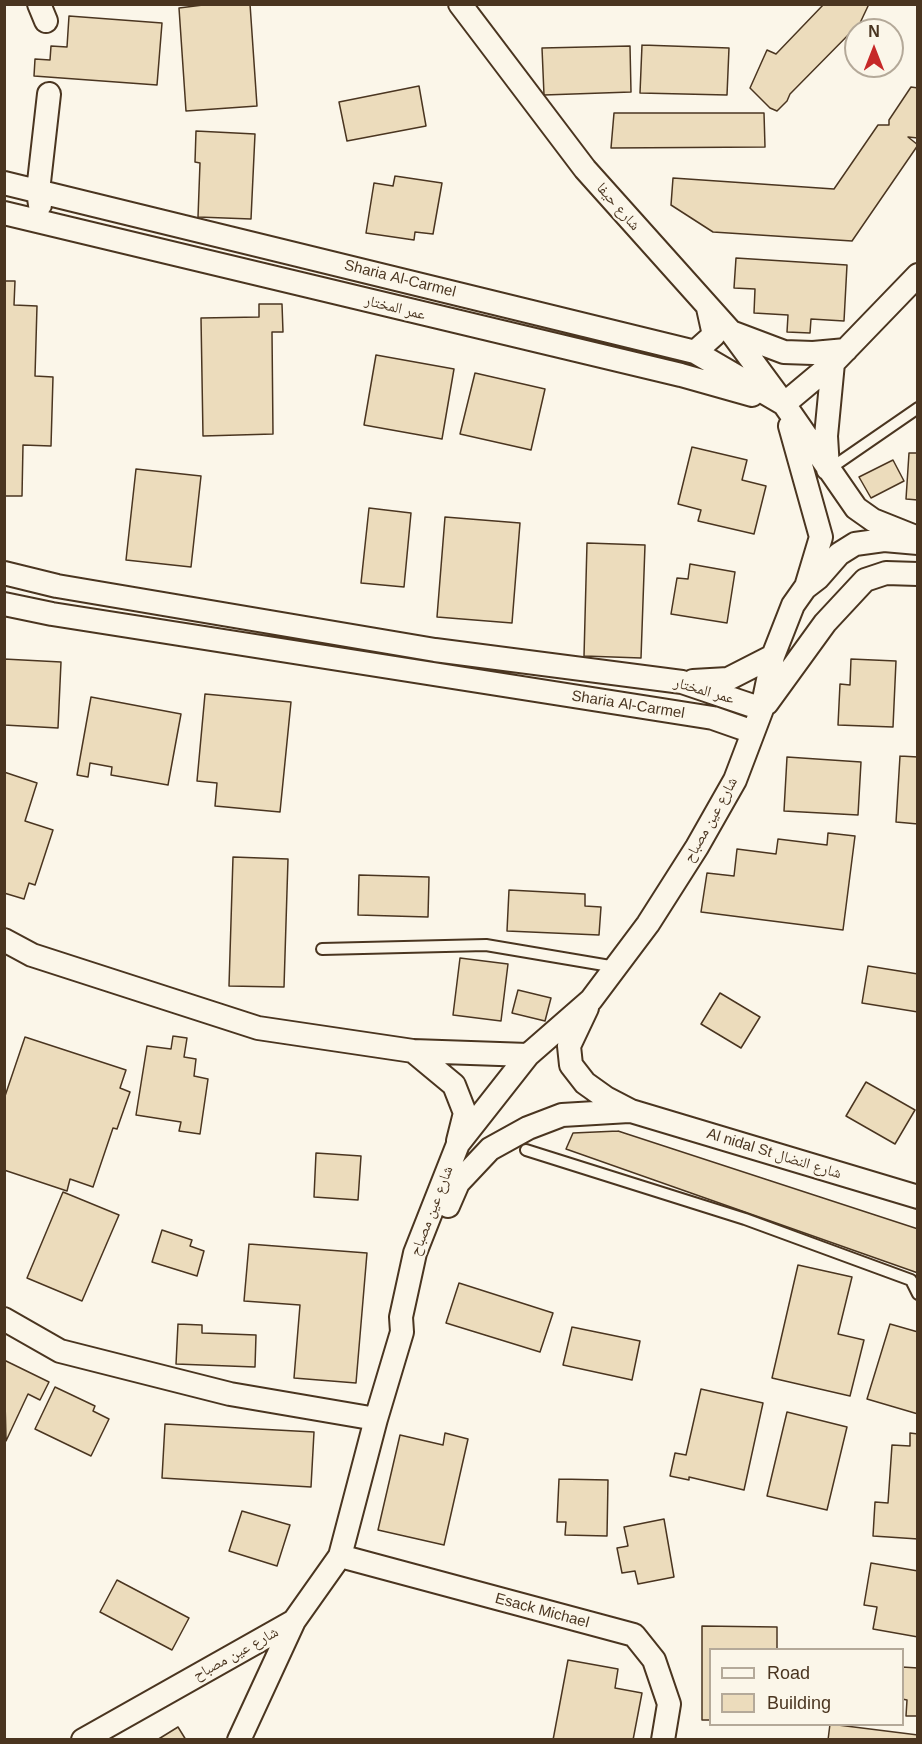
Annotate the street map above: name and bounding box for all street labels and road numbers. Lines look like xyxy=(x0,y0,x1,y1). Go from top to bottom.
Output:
street label: شارع حيفا xyxy=(592,180,644,234)
street label: Sharia Al-Carmel xyxy=(342,256,458,302)
street label: عمر المختار xyxy=(363,292,427,324)
street label: عمر المختار xyxy=(672,674,736,708)
street label: Sharia Al-Carmel xyxy=(570,687,686,723)
street label: شارع عين مصباح xyxy=(680,774,742,866)
street label: Al nidal St شارع النضال xyxy=(704,1125,844,1183)
street label: شارع عين مصباح xyxy=(407,1164,457,1258)
street label: Esack Michael xyxy=(493,1590,591,1632)
street label: شارع عين مصباح xyxy=(190,1623,282,1685)

